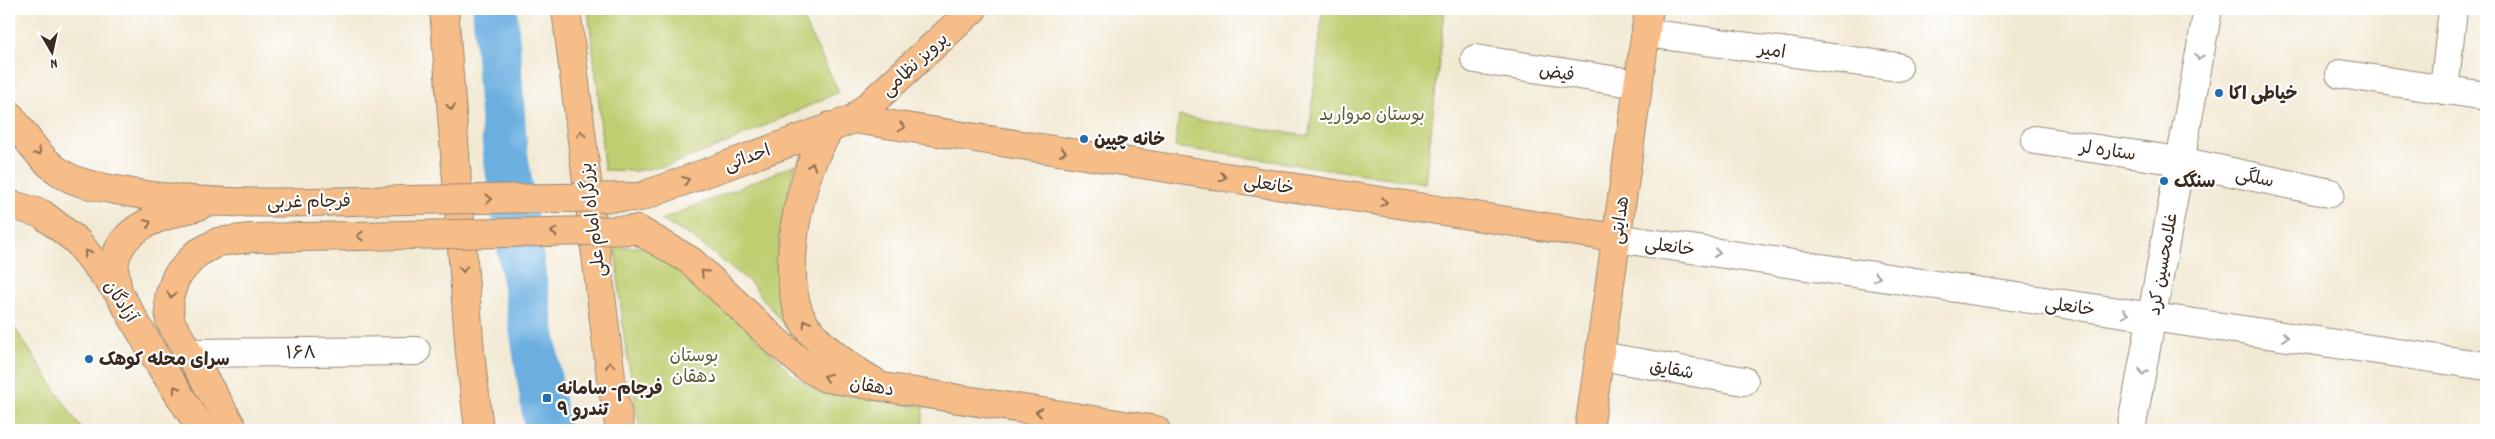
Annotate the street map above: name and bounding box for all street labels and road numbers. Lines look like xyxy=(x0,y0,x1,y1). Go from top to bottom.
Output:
street label: پرویز نظامی xyxy=(877,28,955,104)
street label: امیر xyxy=(1754,38,1787,67)
street label: فیض xyxy=(1537,59,1576,90)
street label: ستاره لر xyxy=(2076,136,2137,169)
street label: احداثی xyxy=(721,139,775,179)
street label: بزرگراه امام علی xyxy=(575,161,614,278)
street label: سلگی xyxy=(2233,163,2276,196)
street label: خانعلی xyxy=(1242,170,1295,203)
street label: فرجام غربی xyxy=(267,190,351,217)
street label: هدایتی xyxy=(1606,195,1637,246)
street label: غلامحسین کرد xyxy=(2143,211,2186,318)
street label: خانعلی xyxy=(1643,233,1696,264)
street label: آزادگان xyxy=(96,276,143,330)
street label: خانعلی xyxy=(2043,293,2096,324)
street label: ۱۶۸ xyxy=(286,342,316,367)
street label: شقایق xyxy=(1648,355,1696,388)
street label: دهقان xyxy=(848,373,896,404)

